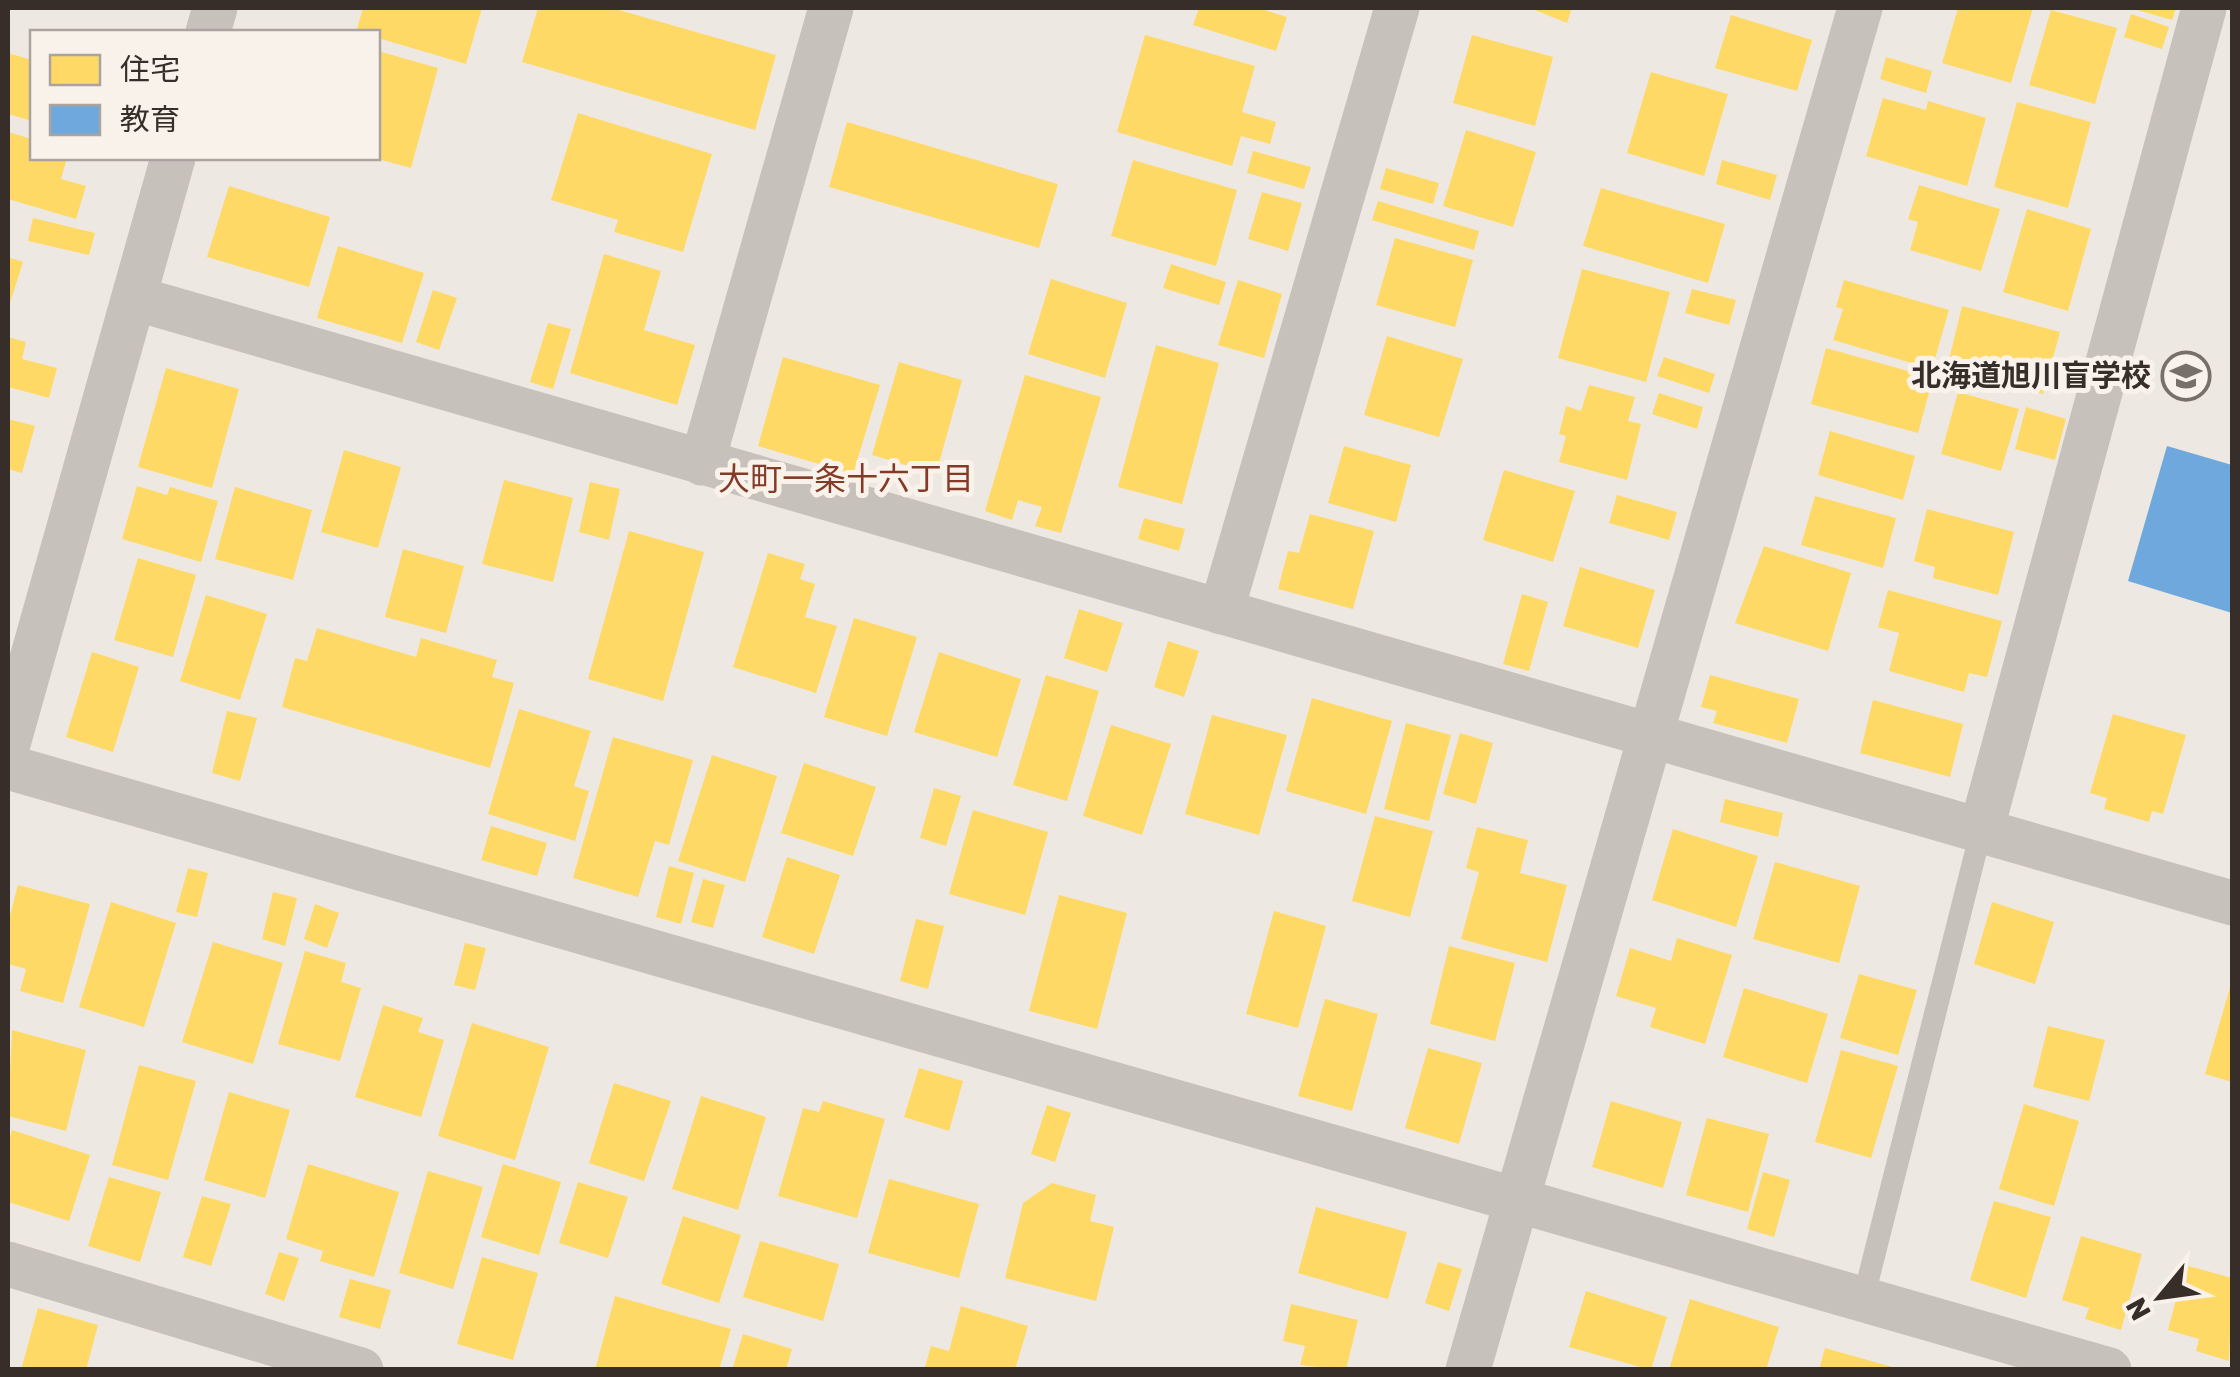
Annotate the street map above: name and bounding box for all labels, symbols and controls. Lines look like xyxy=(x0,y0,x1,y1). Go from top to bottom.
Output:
legend xyxy=(30,30,380,160)
text: 住宅 xyxy=(120,52,180,88)
text: 教育 xyxy=(120,102,180,138)
school or university icon: 北海道旭川盲学校 xyxy=(2160,350,2212,402)
place label: 北海道旭川盲学校 xyxy=(1911,358,2151,394)
district label: 大町一条十六丁目 xyxy=(718,460,974,498)
north arrow xyxy=(2110,1247,2210,1347)
text: N xyxy=(2119,1292,2158,1326)

